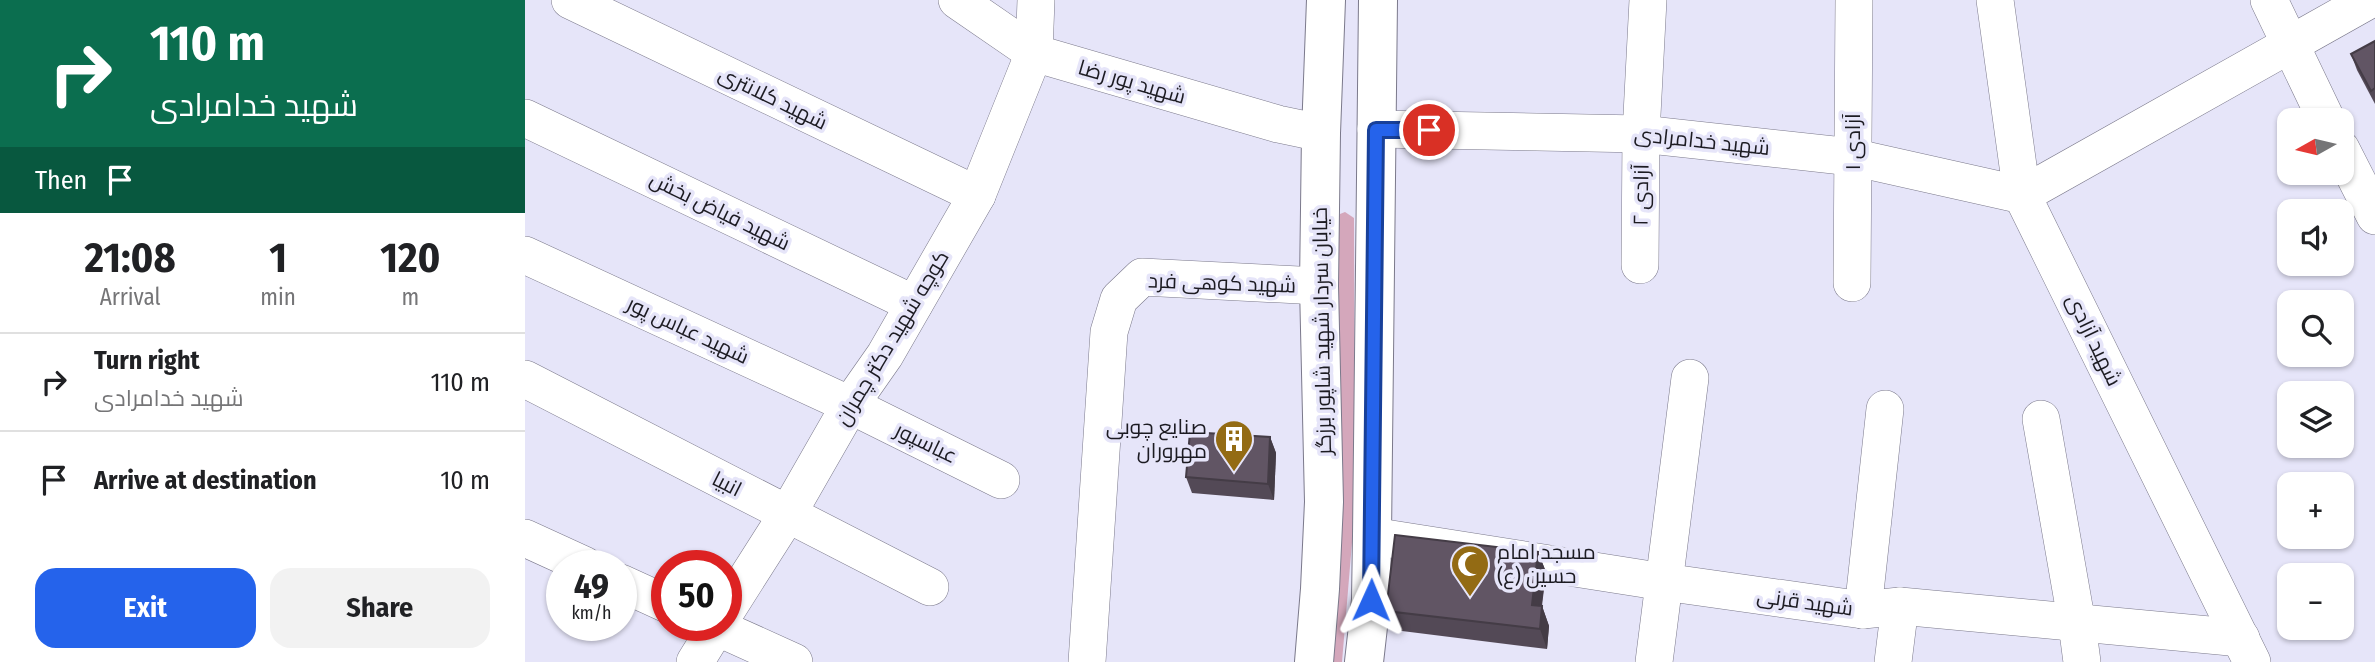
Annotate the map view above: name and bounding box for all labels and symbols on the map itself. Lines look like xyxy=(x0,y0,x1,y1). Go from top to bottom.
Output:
street label: شهید پور رضا xyxy=(1075,54,1189,111)
street label: شهید کلانتری xyxy=(714,61,832,135)
pin xyxy=(1399,100,1459,160)
north arrow xyxy=(2277,108,2354,186)
street label: آزادی ۱ xyxy=(1840,113,1866,171)
street label: شهید خدامرادی xyxy=(1633,121,1771,161)
street label: آزادی ۲ xyxy=(1627,164,1655,226)
street label: شهید فیاض بخش xyxy=(646,166,794,256)
street label: خیابان سردار شهید شاپور برزگر xyxy=(1307,207,1338,456)
street label: کوچه شهید دکتر چمران xyxy=(829,246,956,431)
street label: شهید کوهی فرد xyxy=(1147,267,1297,299)
street label: شهید عباس پور xyxy=(621,290,753,371)
street label: شهید آزادی xyxy=(2061,290,2127,390)
place label: صنایع چوبی مهروران xyxy=(1106,414,1207,464)
street label: عباسپور xyxy=(890,416,961,469)
building icon: صنایع چوبی مهروران xyxy=(1213,418,1255,473)
street label: انبیا xyxy=(708,466,746,502)
place label: مسجد امام حسین (ع) xyxy=(1497,539,1596,590)
mosque icon: مسجد امام حسین (ع) xyxy=(1449,543,1491,598)
speed limit sign: 50 xyxy=(651,550,742,641)
position arrow xyxy=(1334,563,1408,637)
street label: شهید قرنی xyxy=(1755,582,1855,622)

